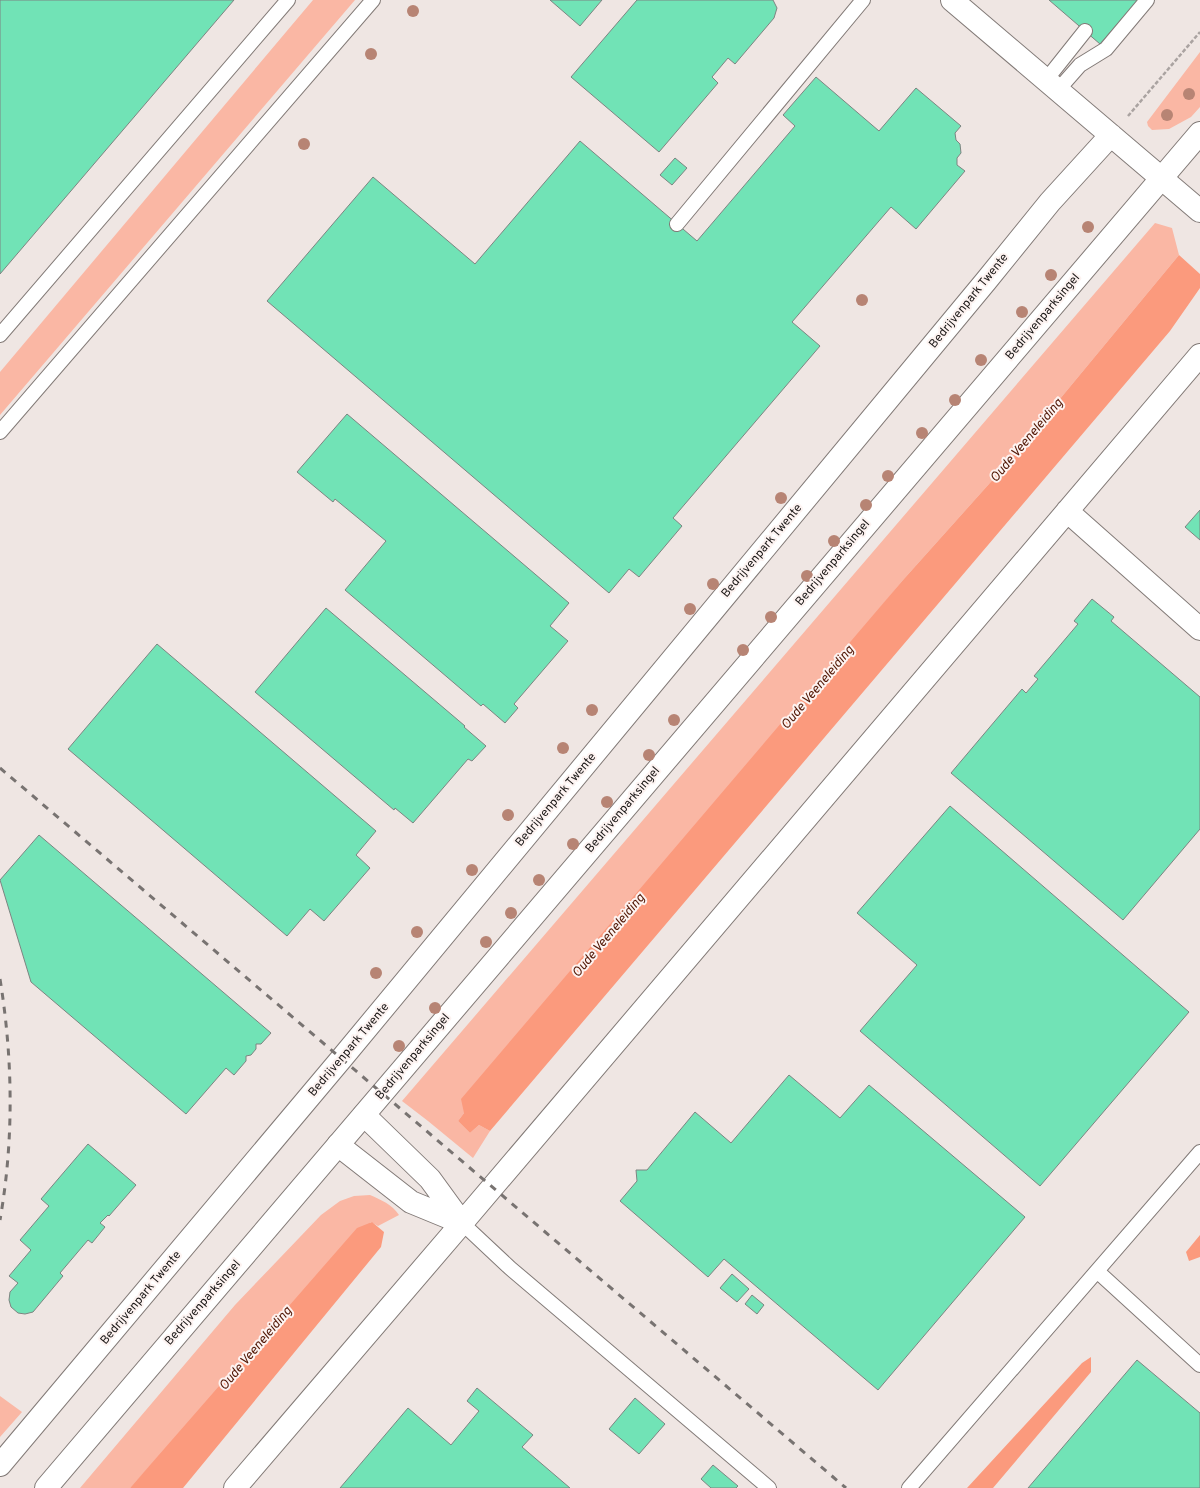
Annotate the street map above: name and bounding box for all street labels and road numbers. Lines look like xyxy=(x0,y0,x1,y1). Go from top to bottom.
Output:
street label: Bedrijvenpark Twente xyxy=(926,250,1012,352)
street label: Bedrijvenparksingel xyxy=(1002,270,1084,364)
street label: Bedrijvenpark Twente xyxy=(718,501,806,601)
street label: Bedrijvenparksingel xyxy=(792,516,874,610)
street label: Bedrijvenpark Twente xyxy=(512,750,600,850)
street label: Bedrijvenparksingel xyxy=(582,763,664,857)
street label: Bedrijvenpark Twente xyxy=(305,1000,393,1100)
street label: Bedrijvenparksingel xyxy=(372,1010,454,1104)
street label: Bedrijvenpark Twente xyxy=(97,1248,185,1348)
street label: Bedrijvenparksingel xyxy=(161,1257,245,1349)

